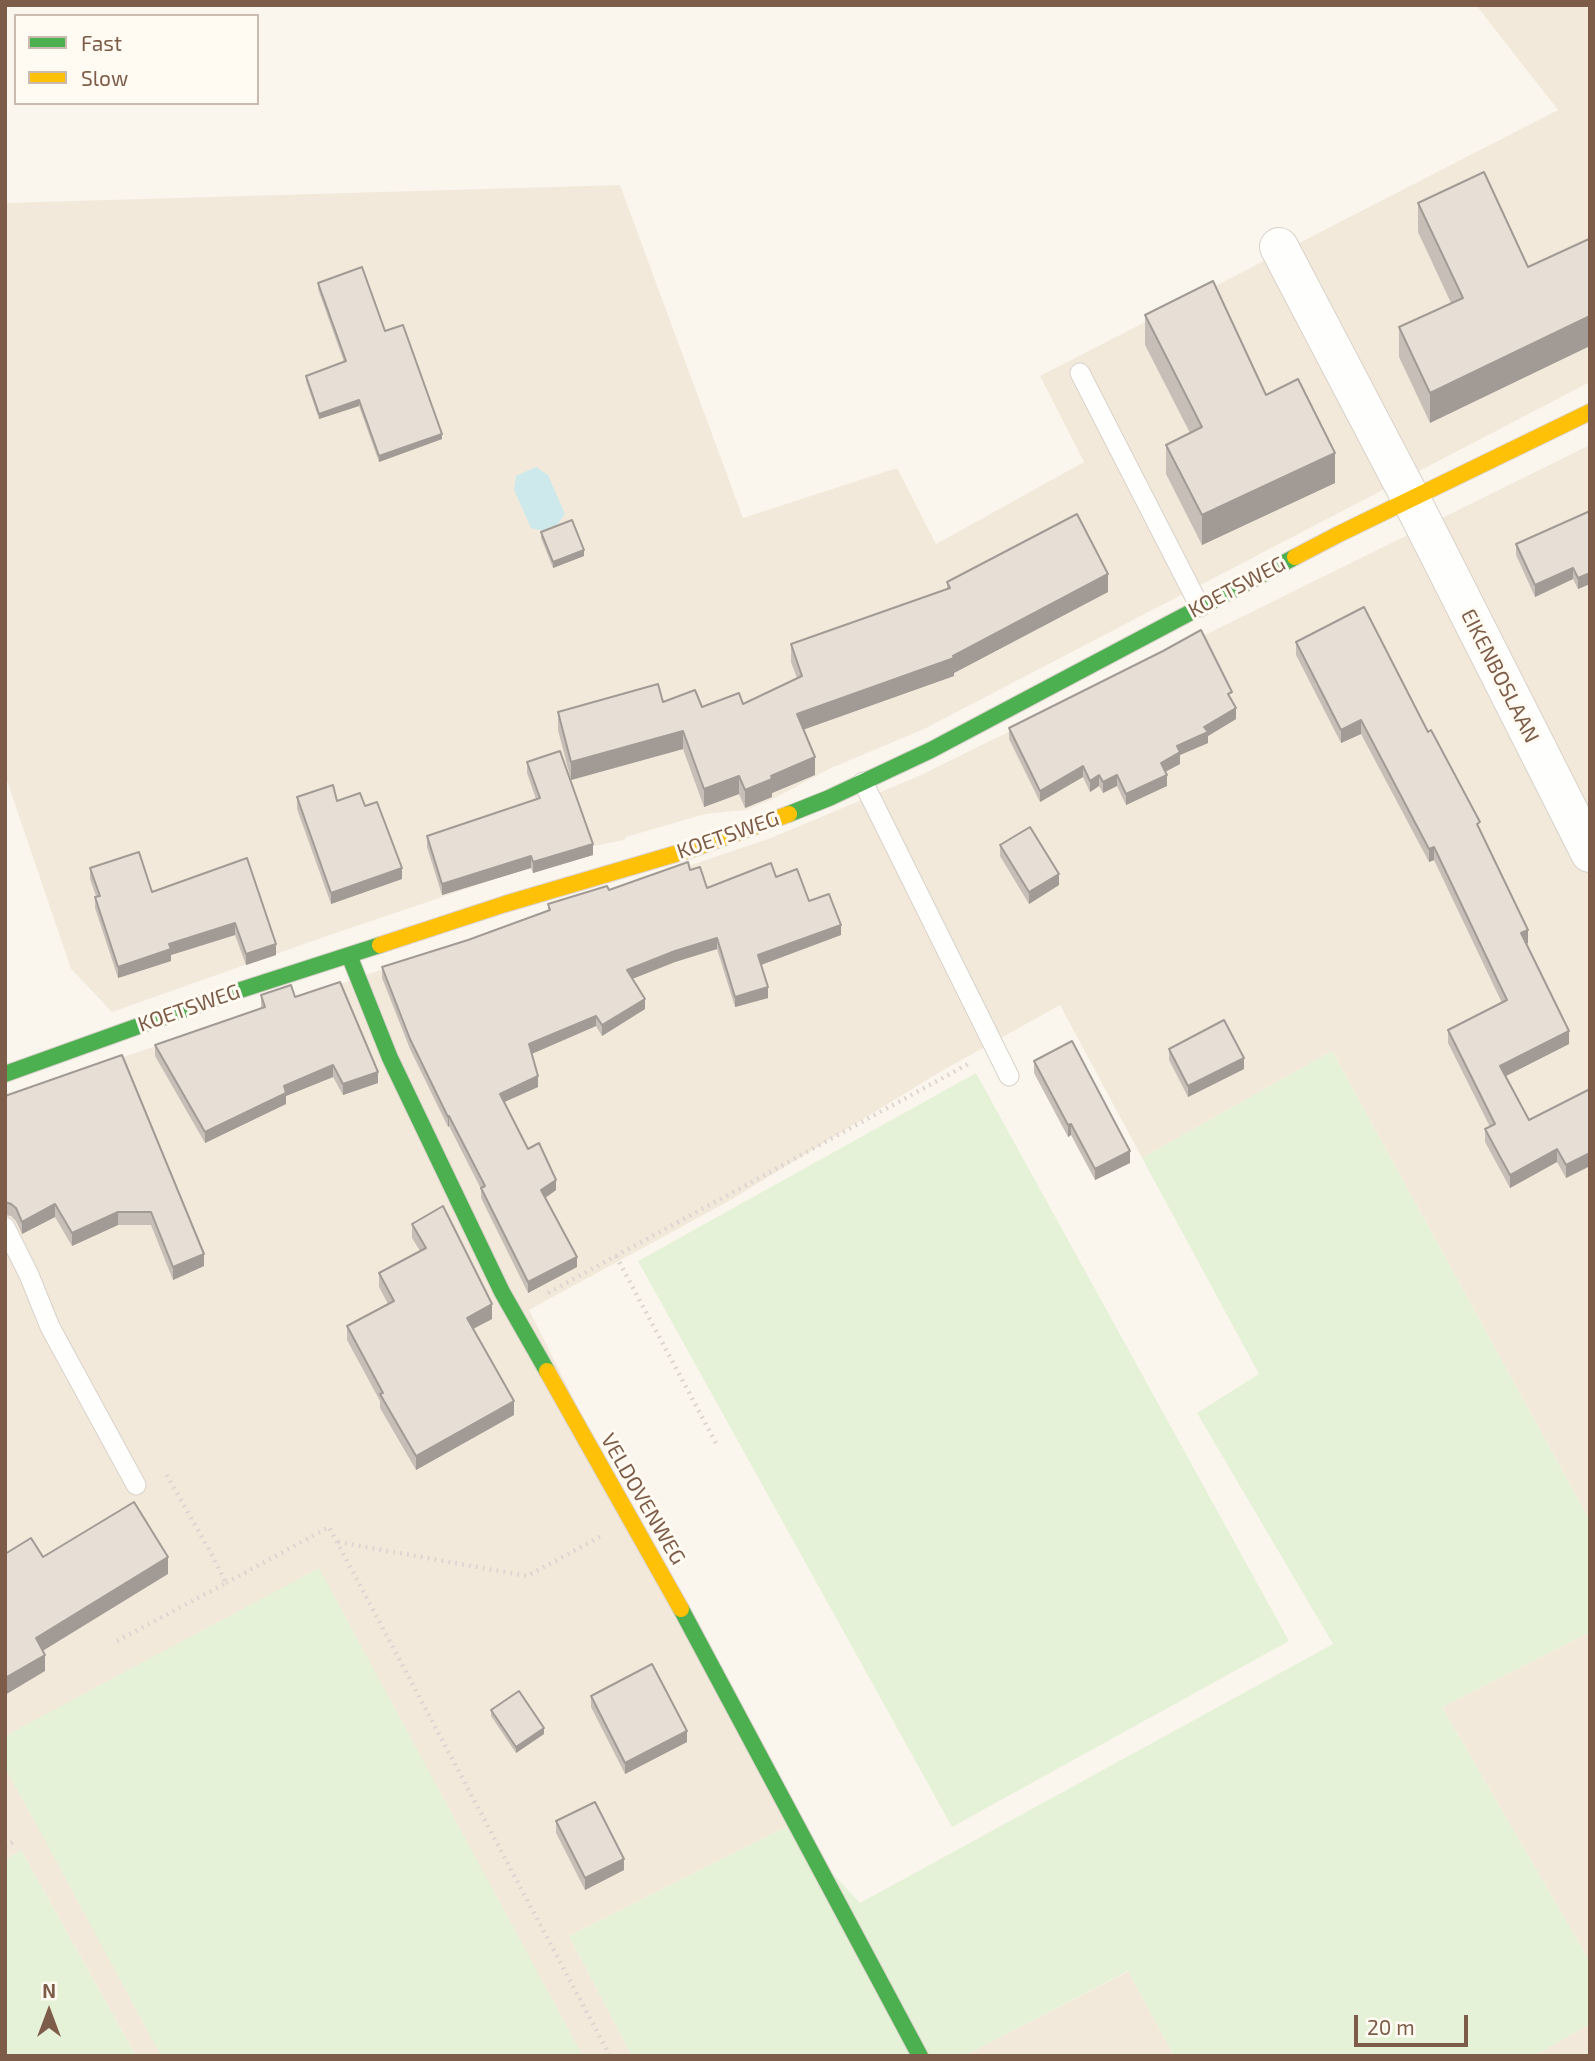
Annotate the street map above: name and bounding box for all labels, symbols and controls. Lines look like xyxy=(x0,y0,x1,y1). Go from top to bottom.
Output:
legend xyxy=(14,14,259,105)
text: Fast xyxy=(81,30,122,55)
text: Slow xyxy=(81,65,128,90)
street label: KOETSWEG xyxy=(1184,551,1290,623)
street label: EIKENBOSLAAN xyxy=(1455,605,1545,747)
street label: KOETSWEG xyxy=(674,806,782,864)
street label: KOETSWEG xyxy=(135,979,243,1037)
street label: VELDOVENWEG xyxy=(595,1429,691,1569)
north arrow xyxy=(14,1977,84,2047)
text: N xyxy=(42,1979,56,2002)
scale bar xyxy=(1357,2002,1471,2046)
text: 20 m xyxy=(1367,2014,1415,2039)

